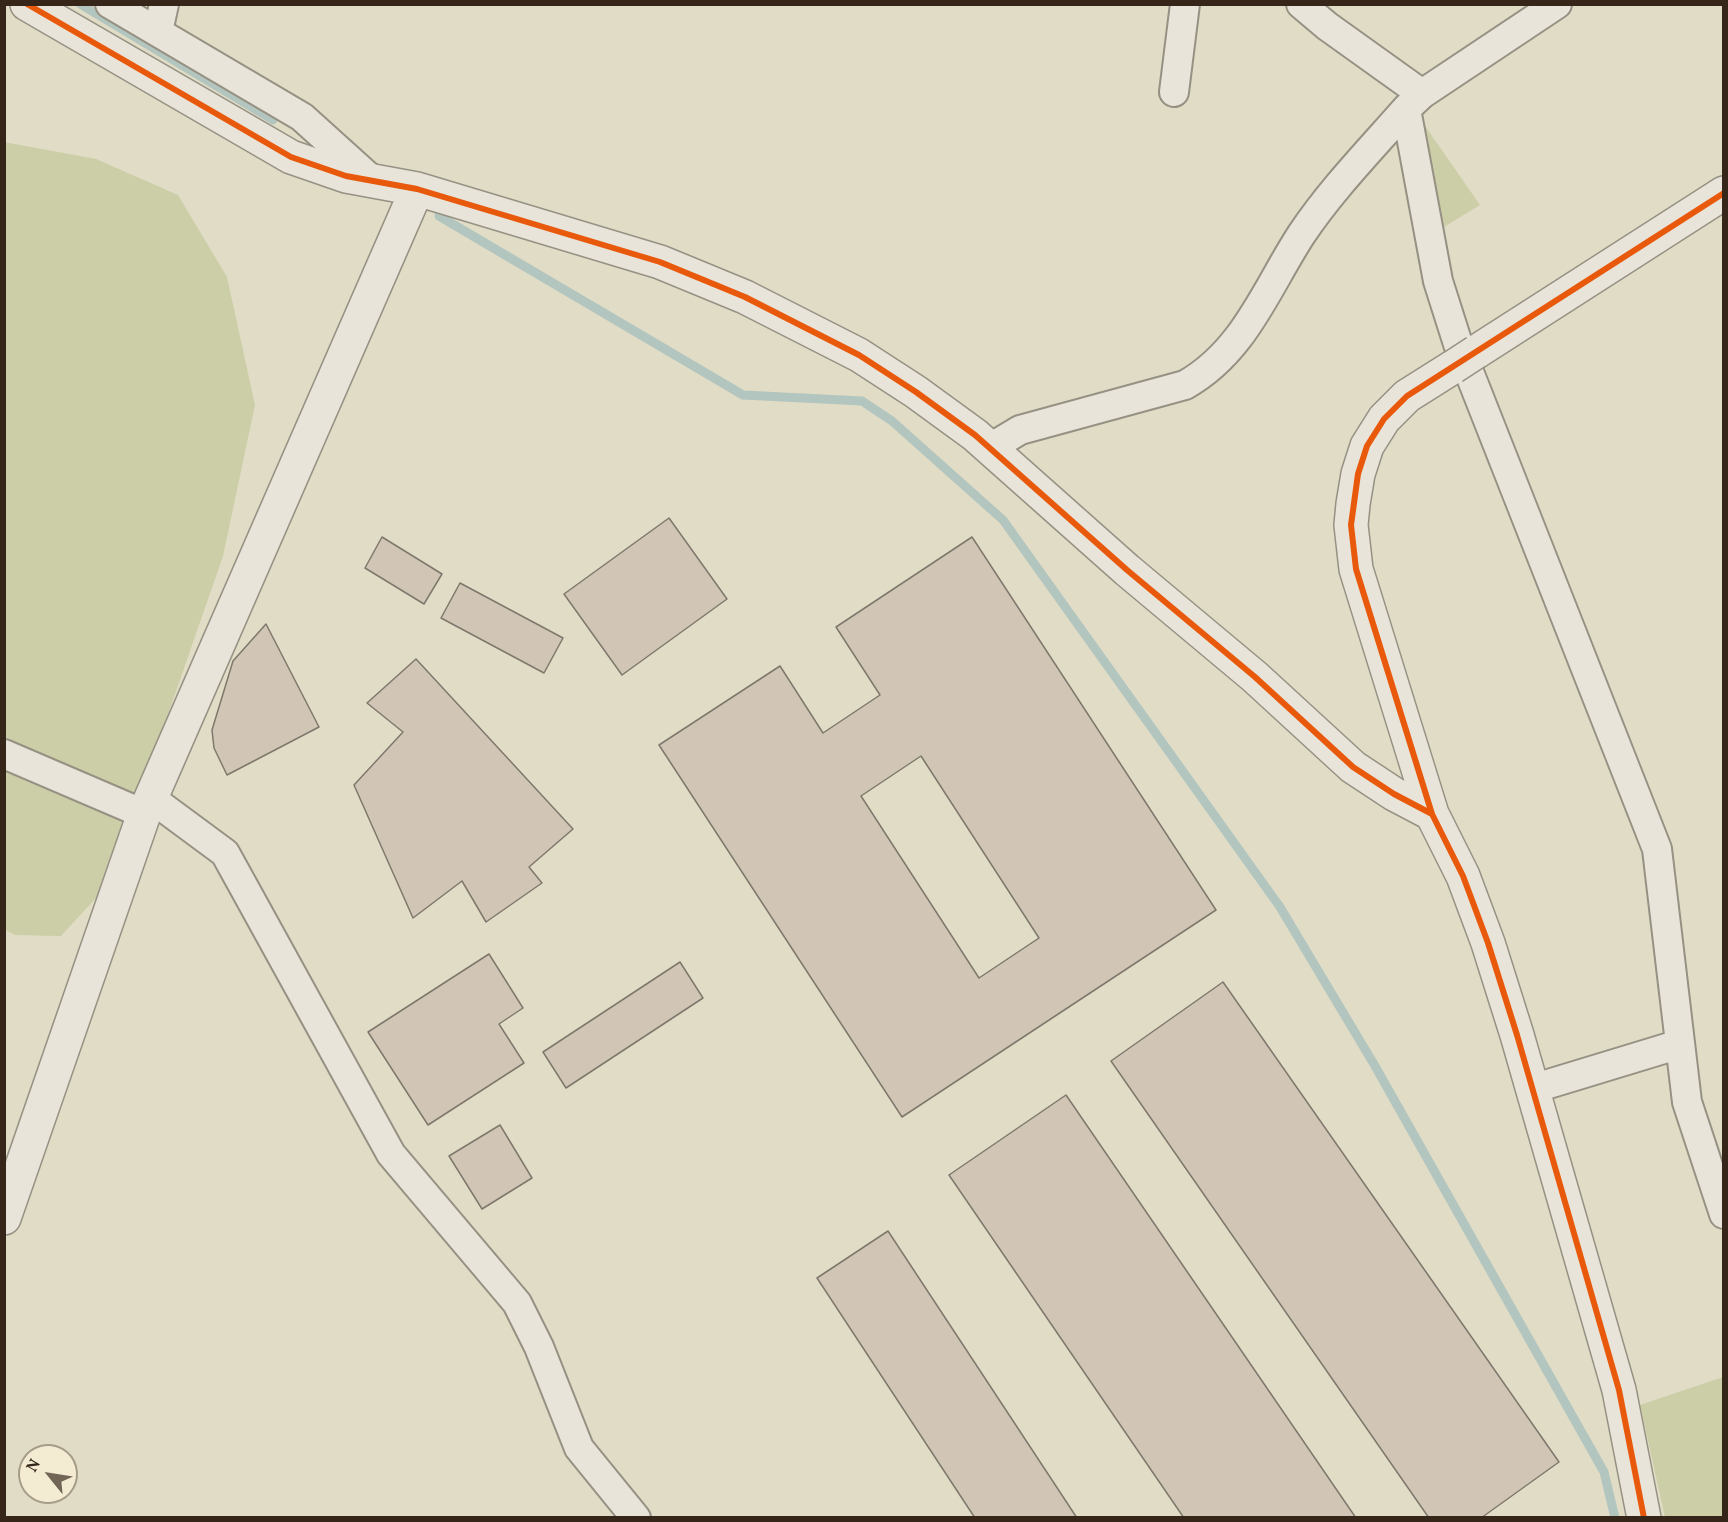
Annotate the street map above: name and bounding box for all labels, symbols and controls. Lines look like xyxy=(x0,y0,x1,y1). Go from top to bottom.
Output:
north arrow xyxy=(18,1444,78,1504)
text: N xyxy=(22,1455,47,1477)

